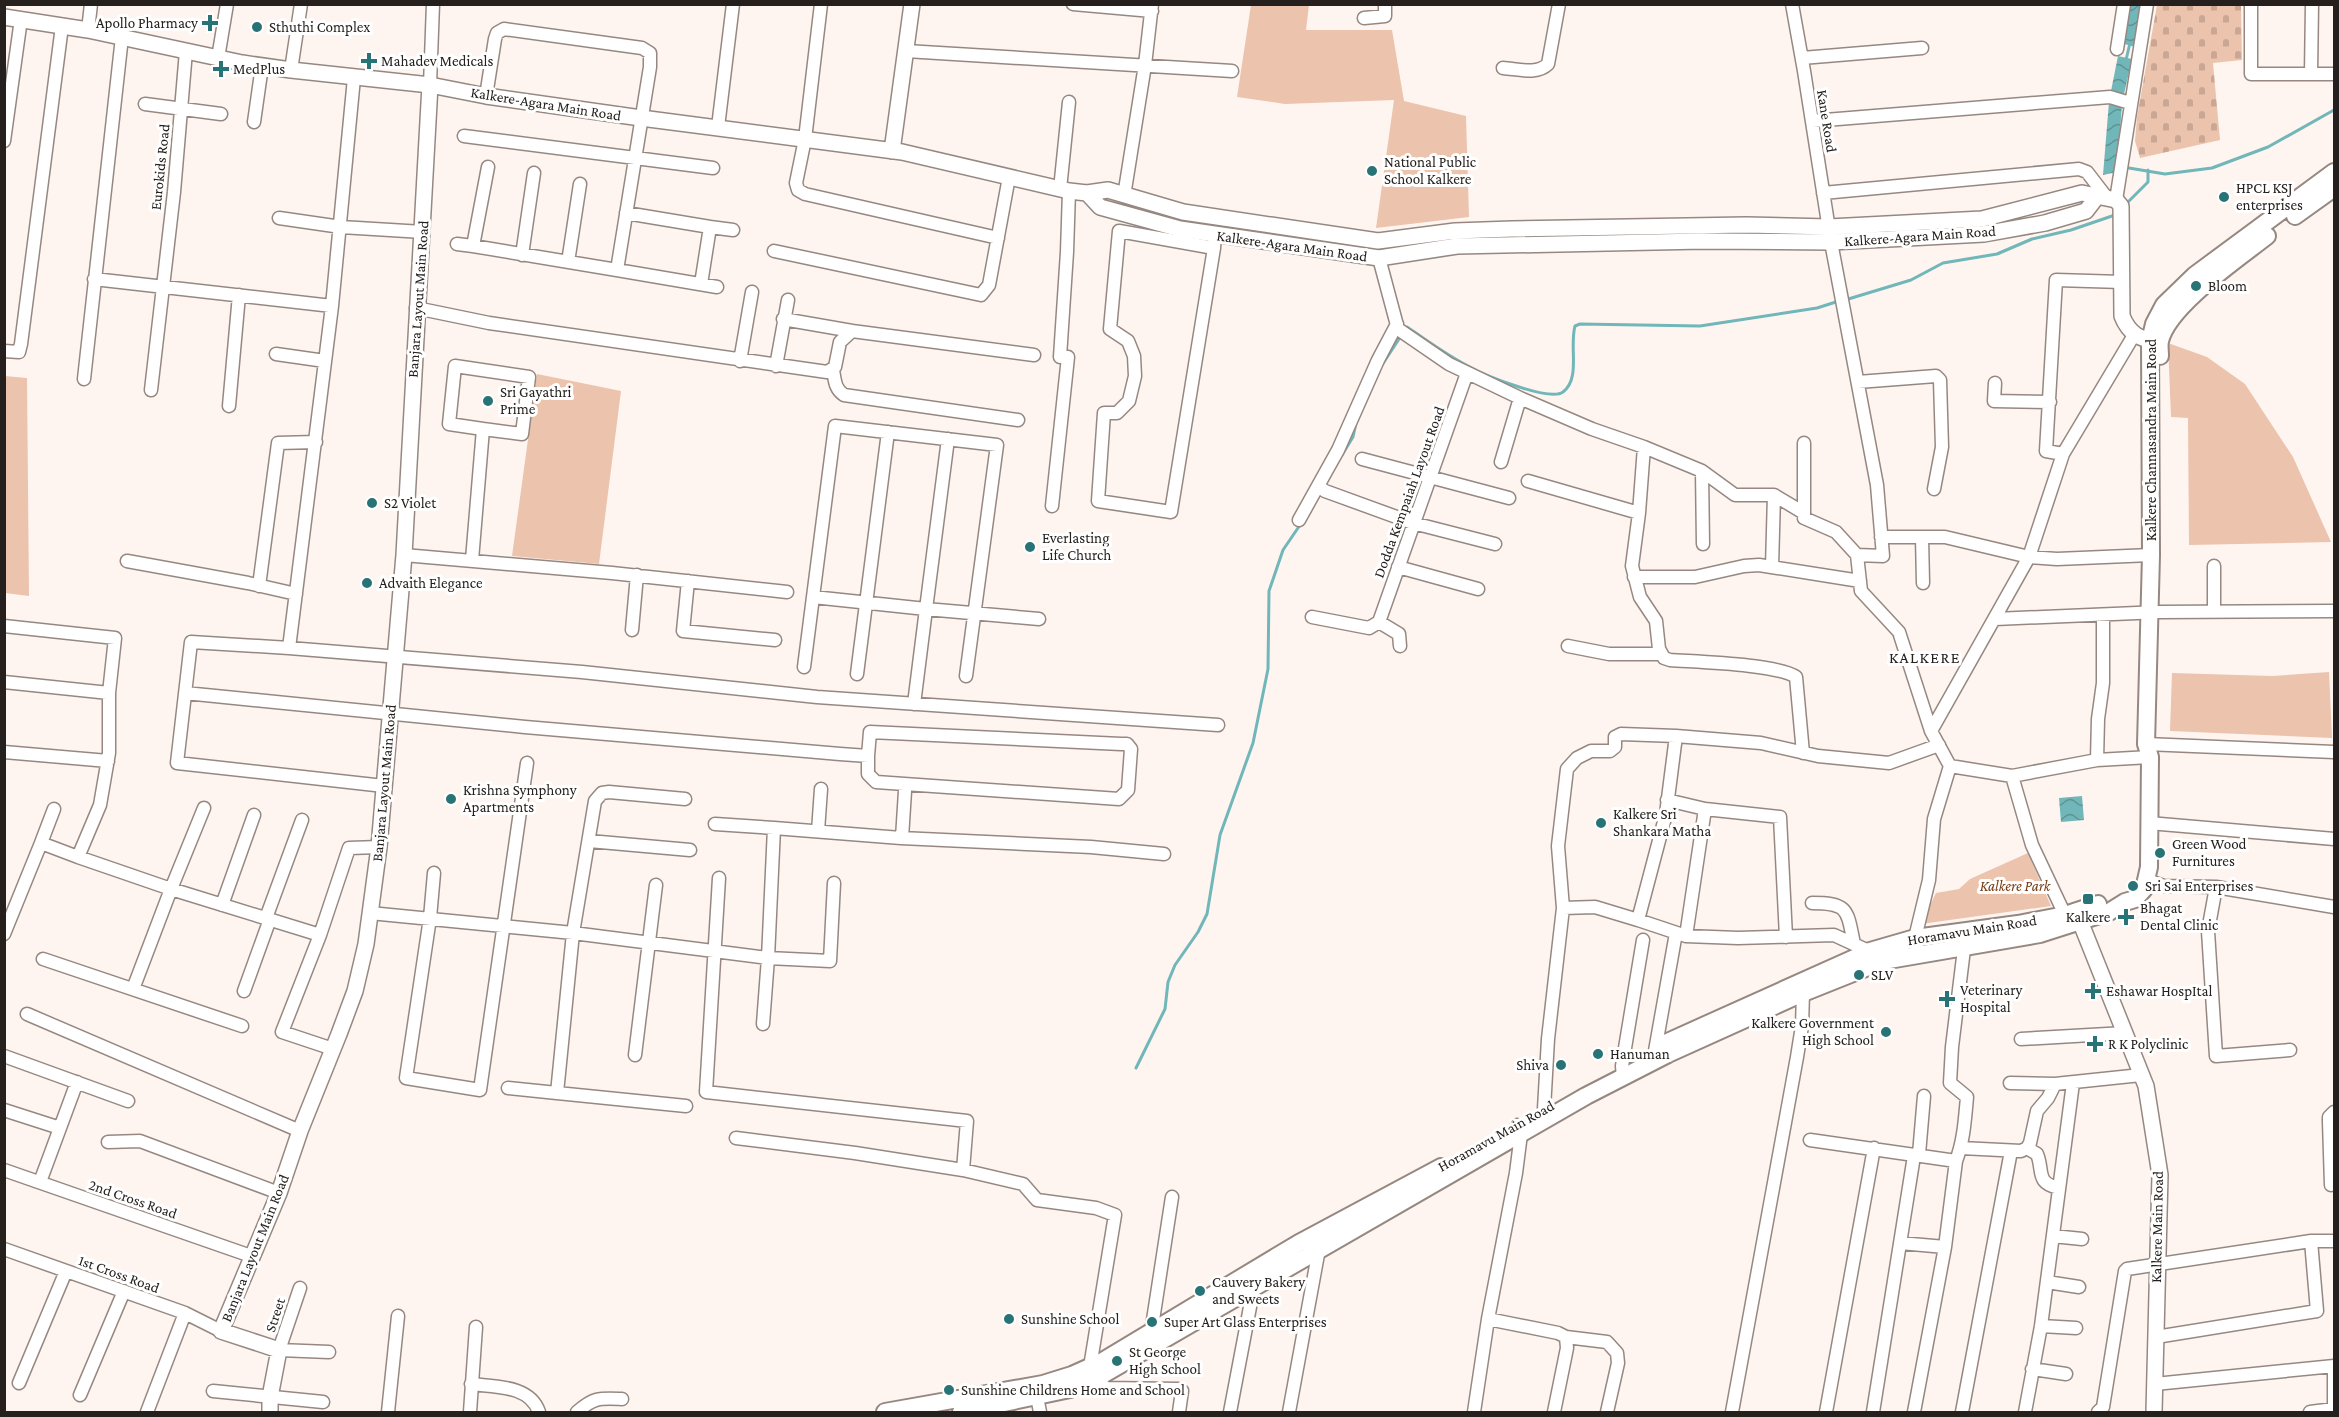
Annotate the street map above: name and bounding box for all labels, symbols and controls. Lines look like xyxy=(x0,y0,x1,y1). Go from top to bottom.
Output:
place label: Apollo Pharmacy xyxy=(96,15,198,32)
marker: Apollo Pharmacy xyxy=(203,16,217,30)
place label: Sthuthi Complex xyxy=(269,19,370,36)
marker: Sthuthi Complex xyxy=(250,20,264,34)
place label: Mahadev Medicals xyxy=(381,53,494,69)
marker: Mahadev Medicals xyxy=(362,54,376,68)
place label: MedPlus xyxy=(233,61,285,77)
marker: MedPlus xyxy=(214,62,228,76)
street label: Kalkere-Agara Main Road xyxy=(469,84,622,125)
street label: Kane Road xyxy=(1814,88,1840,154)
street label: Eurokids Road xyxy=(148,123,172,211)
place label: National Public School Kalkere xyxy=(1384,154,1477,187)
marker: National Public School Kalkere xyxy=(1365,164,1379,178)
place label: HPCL KSJ enterprises xyxy=(2236,180,2303,214)
marker: HPCL KSJ enterprises xyxy=(2217,190,2231,204)
street label: Banjara Layout Main Road xyxy=(405,220,432,378)
street label: Kalkere-Agara Main Road xyxy=(1844,223,1997,250)
street label: Kalkere-Agara Main Road xyxy=(1215,227,1369,266)
place label: Bloom xyxy=(2208,278,2247,294)
marker: Bloom xyxy=(2189,279,2203,293)
street label: Kalkere Channasandra Main Road xyxy=(2143,339,2159,541)
place label: Sri Gayathri Prime xyxy=(500,384,572,417)
marker: Sri Gayathri Prime xyxy=(481,394,495,408)
street label: Dodda Kempaiah Layout Road xyxy=(1370,404,1449,580)
place label: S2 Violet xyxy=(384,495,437,511)
marker: S2 Violet xyxy=(365,496,379,510)
place label: Everlasting Life Church xyxy=(1042,530,1111,563)
marker: Everlasting Life Church xyxy=(1023,540,1037,554)
place label: Advaith Elegance xyxy=(379,575,483,592)
marker: Advaith Elegance xyxy=(360,576,374,590)
district label: KALKERE xyxy=(1889,649,1961,666)
street label: Banjara Layout Main Road xyxy=(369,704,400,862)
place label: Krishna Symphony Apartments xyxy=(463,782,577,816)
marker: Krishna Symphony Apartments xyxy=(444,792,458,806)
place label: Kalkere Sri Shankara Matha xyxy=(1613,806,1711,839)
marker: Kalkere Sri Shankara Matha xyxy=(1594,816,1608,830)
place label: Green Wood Furnitures xyxy=(2172,836,2247,869)
marker: Green Wood Furnitures xyxy=(2153,846,2167,860)
park label: Kalkere Park xyxy=(1980,878,2052,894)
place label: Sri Sai Enterprises xyxy=(2145,878,2253,895)
marker: Sri Sai Enterprises xyxy=(2126,879,2140,893)
marker: Kalkere xyxy=(2081,892,2095,906)
place label: Bhagat Dental Clinic xyxy=(2140,900,2219,933)
marker: Bhagat Dental Clinic xyxy=(2117,908,2135,926)
place label: Kalkere xyxy=(2066,909,2111,925)
street label: Horamavu Main Road xyxy=(1906,912,2038,948)
place label: SLV xyxy=(1871,967,1894,983)
marker: SLV xyxy=(1852,968,1866,982)
place label: Veterinary Hospital xyxy=(1960,982,2023,1016)
marker: Eshawar HospItal xyxy=(2084,982,2102,1000)
place label: Eshawar HospItal xyxy=(2106,983,2212,1000)
marker: Veterinary Hospital xyxy=(1938,990,1956,1008)
place label: Kalkere Government High School xyxy=(1751,1015,1875,1049)
marker: Kalkere Government High School xyxy=(1879,1025,1893,1039)
marker: R K Polyclinic xyxy=(2086,1035,2104,1053)
place label: R K Polyclinic xyxy=(2108,1036,2189,1053)
place label: Hanuman xyxy=(1610,1046,1670,1062)
marker: Hanuman xyxy=(1591,1047,1605,1061)
place label: Shiva xyxy=(1516,1057,1549,1073)
marker: Shiva xyxy=(1554,1058,1568,1072)
street label: Horamavu Main Road xyxy=(1435,1097,1557,1175)
street label: Kalkere Main Road xyxy=(2148,1171,2166,1283)
street label: Banjara Layout Main Road xyxy=(218,1172,293,1324)
street label: 2nd Cross Road xyxy=(87,1176,179,1222)
street label: 1st Cross Road xyxy=(76,1252,162,1296)
place label: Cauvery Bakery and Sweets xyxy=(1212,1274,1305,1307)
marker: Cauvery Bakery and Sweets xyxy=(1193,1284,1207,1298)
street label: Street xyxy=(262,1295,288,1334)
place label: Sunshine School xyxy=(1021,1311,1119,1327)
marker: Sunshine School xyxy=(1002,1312,1016,1326)
place label: Super Art Glass Enterprises xyxy=(1164,1314,1327,1331)
marker: Super Art Glass Enterprises xyxy=(1145,1315,1159,1329)
place label: St George High School xyxy=(1129,1344,1201,1378)
marker: St George High School xyxy=(1110,1354,1124,1368)
place label: Sunshine Childrens Home and School xyxy=(961,1382,1185,1398)
marker: Sunshine Childrens Home and School xyxy=(942,1383,956,1397)

